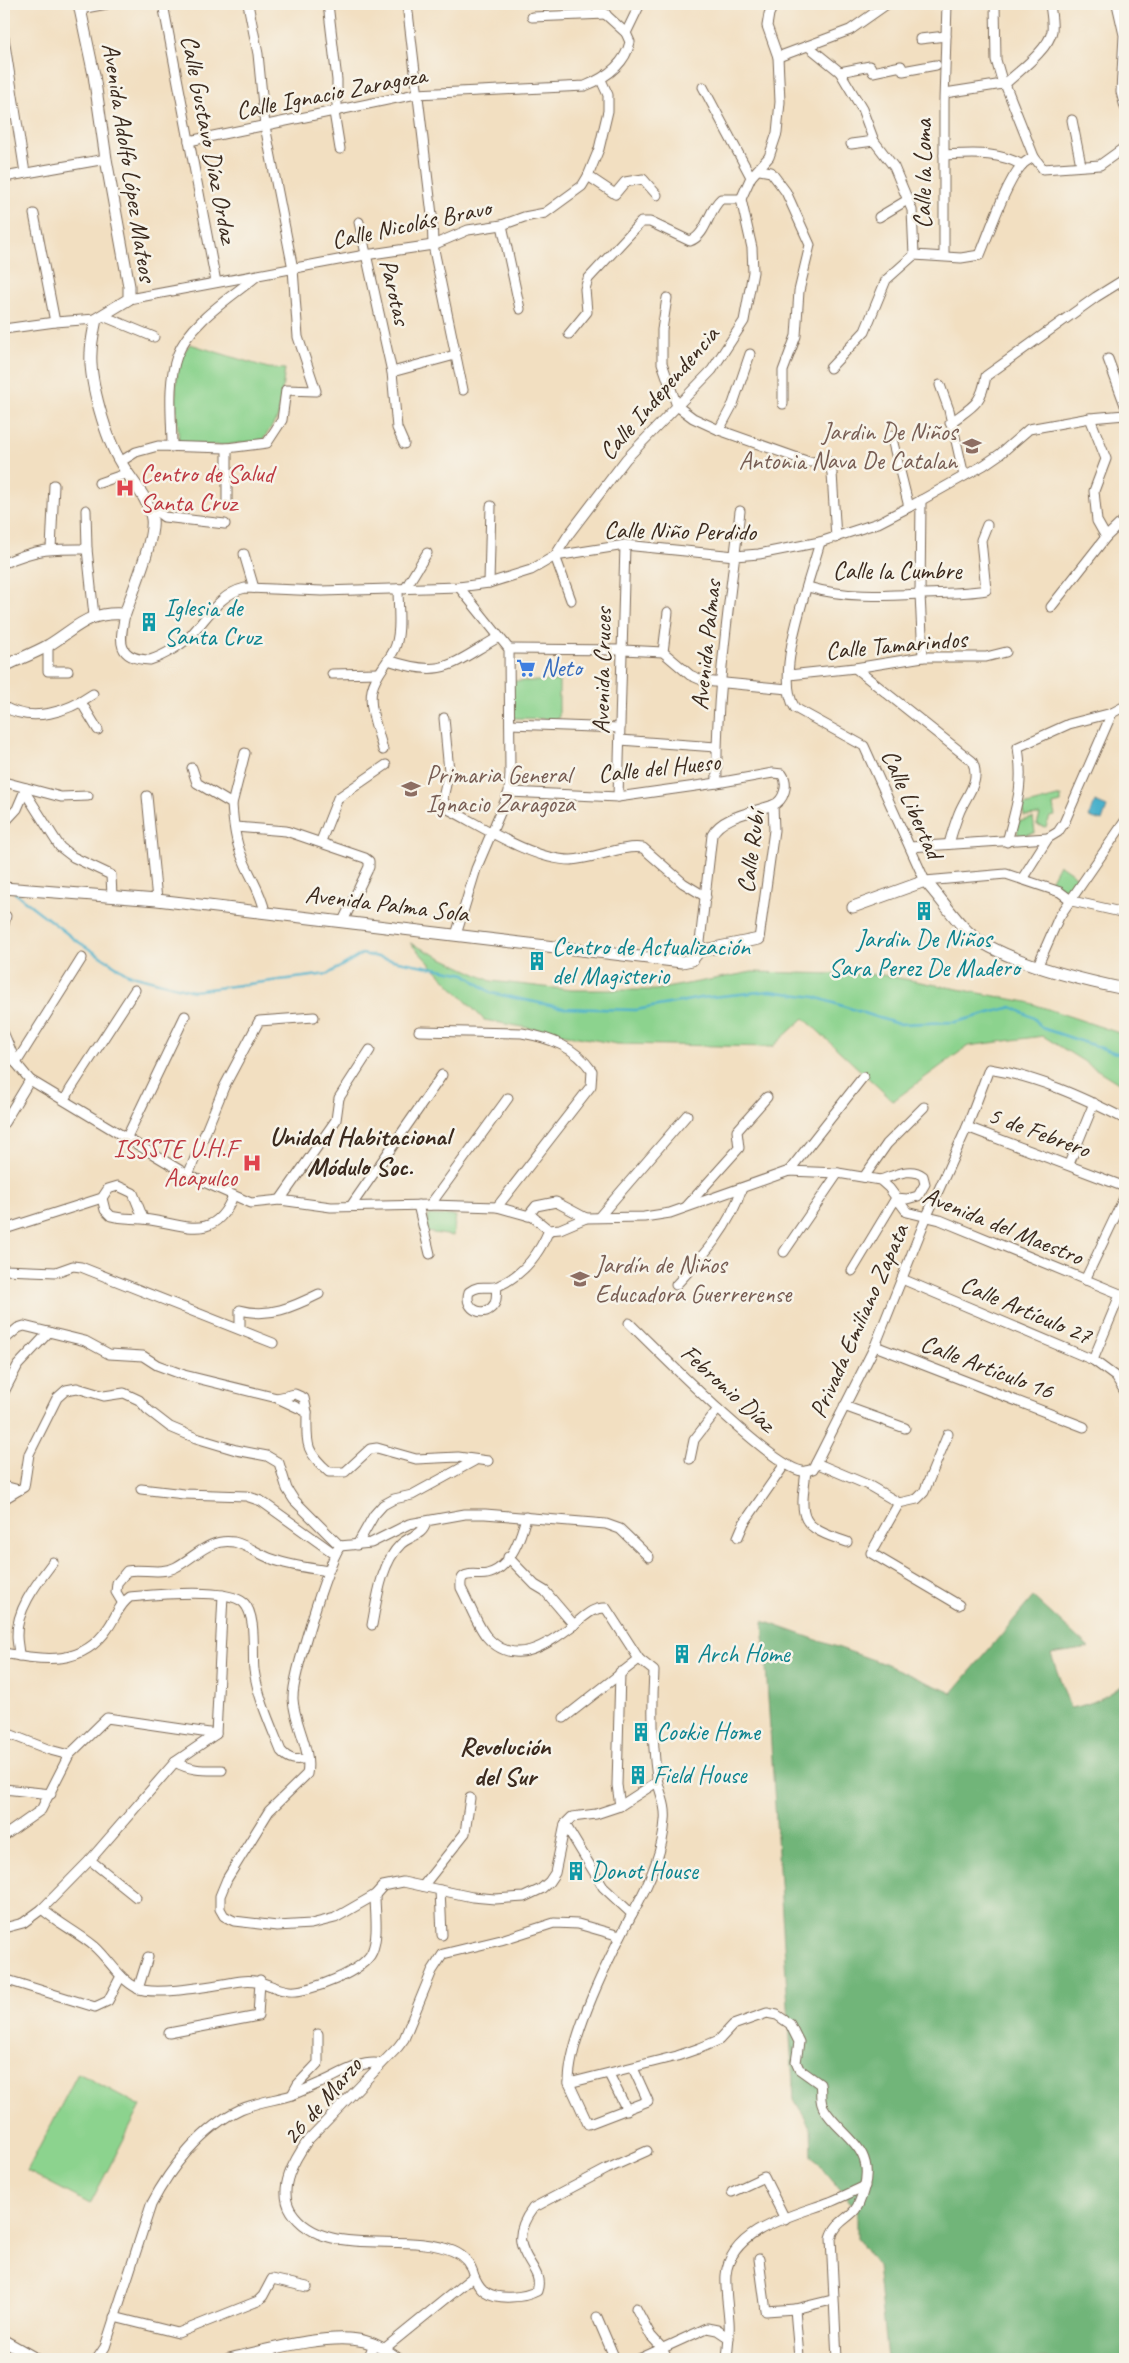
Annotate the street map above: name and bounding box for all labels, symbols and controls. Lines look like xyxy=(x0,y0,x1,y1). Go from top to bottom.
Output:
street label: Calle Gustavo Díaz Ordaz xyxy=(173,32,245,249)
street label: Avenida Adolfo López Mateos xyxy=(94,40,164,286)
street label: Calle Ignacio Zaragoza xyxy=(233,58,432,127)
street label: Calle la Loma xyxy=(907,117,939,229)
street label: Calle Nicolás Bravo xyxy=(328,191,497,256)
street label: Parotas xyxy=(372,256,419,330)
street label: Calle Independencia xyxy=(592,318,727,467)
place label: Jardin De Niños Antonia Nava De Catalan xyxy=(739,416,959,477)
school or university icon: Jardin De Niños Antonia Nava De Catalan xyxy=(961,435,983,457)
place label: Centro de Salud Santa Cruz xyxy=(140,458,277,519)
hospital icon: Centro de Salud Santa Cruz xyxy=(114,477,136,499)
street label: Calle Niño Perdido xyxy=(604,514,758,548)
street label: Calle la Cumbre xyxy=(833,555,963,587)
street label: Avenida Palmas xyxy=(683,576,729,712)
place label: Iglesia de Santa Cruz xyxy=(164,592,264,653)
street label: Avenida Cruces xyxy=(585,605,619,734)
building icon: Iglesia de Santa Cruz xyxy=(138,611,160,633)
street label: Calle Tamarindos xyxy=(824,623,970,667)
place label: Neto xyxy=(541,652,585,684)
supermarket icon: Neto xyxy=(515,657,537,679)
street label: Calle Libertad xyxy=(874,744,952,867)
street label: Calle del Hueso xyxy=(596,746,723,790)
place label: Primaria General Ignacio Zaragoza xyxy=(426,759,577,820)
school or university icon: Primaria General Ignacio Zaragoza xyxy=(400,778,422,800)
street label: Calle Rubí xyxy=(729,804,773,895)
street label: Avenida Palma Sola xyxy=(304,878,472,930)
building icon: Jardin De Niños Sara Perez De Madero xyxy=(913,900,935,922)
place label: Jardin De Niños Sara Perez De Madero xyxy=(828,923,1023,984)
place label: Centro de Actualización del Magisterio xyxy=(552,931,751,992)
building icon: Centro de Actualización del Magisterio xyxy=(526,950,548,972)
street label: 5 de Febrero xyxy=(984,1099,1095,1166)
district label: Unidad Habitacional Módulo Soc. xyxy=(270,1120,455,1183)
place label: ISSSTE U.H.F Acapulco xyxy=(113,1133,243,1194)
hospital icon: ISSSTE U.H.F Acapulco xyxy=(241,1152,263,1174)
street label: Avenida del Maestro xyxy=(918,1179,1089,1273)
street label: Privada Emiliano Zapata xyxy=(802,1217,917,1423)
place label: Jardín de Niños Educadora Guerrerense xyxy=(594,1249,793,1310)
school or university icon: Jardín de Niños Educadora Guerrerense xyxy=(569,1268,591,1290)
street label: Calle Artículo 27 xyxy=(956,1268,1098,1353)
street label: Calle Artículo 16 xyxy=(916,1327,1059,1407)
street label: Febronio Díaz xyxy=(674,1337,784,1441)
place label: Arch Home xyxy=(697,1638,791,1670)
building icon: Arch Home xyxy=(671,1643,693,1665)
place label: Cookie Home xyxy=(656,1716,762,1748)
building icon: Cookie Home xyxy=(630,1721,652,1743)
district label: Revolución del Sur xyxy=(460,1730,552,1793)
place label: Field House xyxy=(653,1759,748,1791)
building icon: Field House xyxy=(627,1764,649,1786)
place label: Donot House xyxy=(591,1855,700,1887)
building icon: Donot House xyxy=(565,1860,587,1882)
street label: 26 de Marzo xyxy=(275,2050,370,2152)

